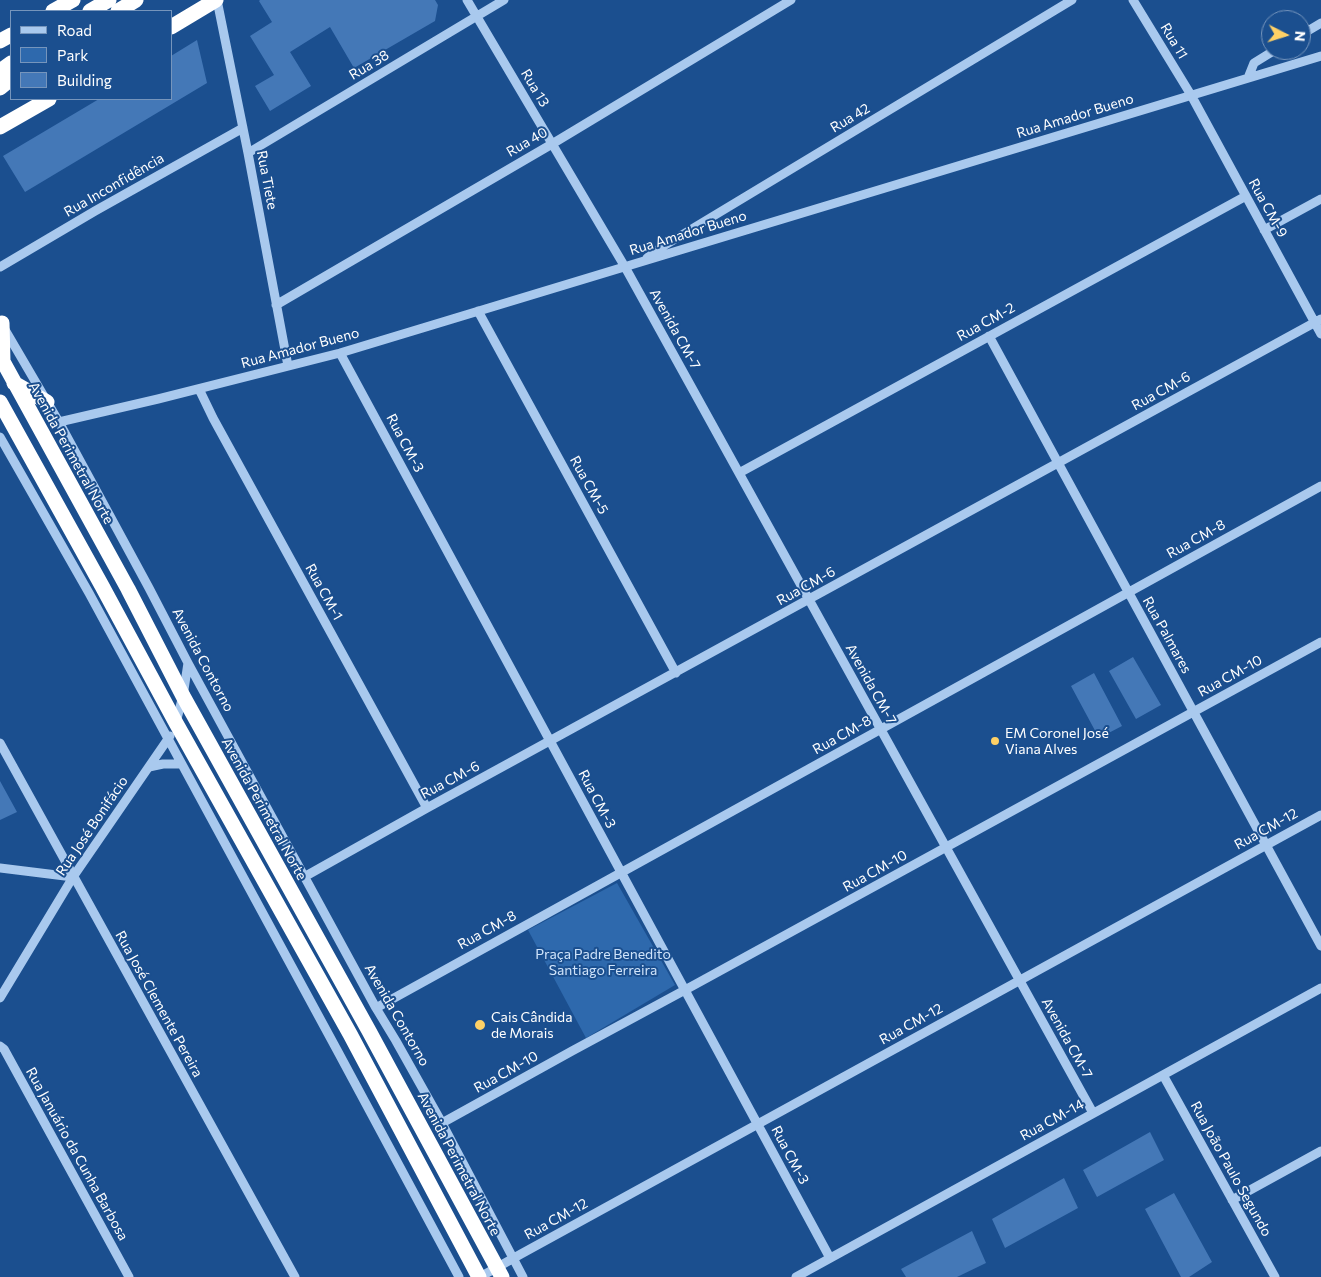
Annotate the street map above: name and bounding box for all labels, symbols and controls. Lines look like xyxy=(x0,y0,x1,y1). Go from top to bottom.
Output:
legend xyxy=(10,10,172,100)
north arrow xyxy=(1261,10,1311,60)
street label: Rua 11 xyxy=(1157,20,1191,62)
text: Road xyxy=(57,21,92,39)
text: N xyxy=(1292,30,1309,42)
text: Park xyxy=(57,46,88,64)
street label: Rua 38 xyxy=(346,47,392,83)
street label: Rua 13 xyxy=(517,66,553,110)
text: Building xyxy=(57,71,112,89)
street label: Rua Amador Bueno xyxy=(1014,90,1136,142)
street label: Rua 42 xyxy=(827,100,873,136)
street label: Rua 40 xyxy=(503,124,551,160)
street label: Rua Tiete xyxy=(253,149,281,211)
street label: Rua Inconfidência xyxy=(61,150,167,220)
street label: Rua CM-9 xyxy=(1245,176,1291,240)
street label: Rua Amador Bueno xyxy=(627,207,749,259)
street label: Avenida CM-7 xyxy=(646,286,704,372)
street label: Rua CM-2 xyxy=(954,299,1018,345)
street label: Rua Amador Bueno xyxy=(239,324,361,372)
street label: Rua CM-6 xyxy=(1129,368,1193,414)
street label: Avenida Perimetral Norte xyxy=(25,379,117,527)
street label: Rua CM-3 xyxy=(383,411,427,475)
street label: Rua CM-5 xyxy=(566,453,612,517)
street label: Rua CM-8 xyxy=(1164,516,1228,562)
street label: Rua CM-1 xyxy=(302,561,346,623)
street label: Rua CM-6 xyxy=(774,563,838,609)
street label: Rua Palmares xyxy=(1139,594,1195,676)
street label: Avenida Contorno xyxy=(169,605,237,715)
street label: Avenida CM-7 xyxy=(842,641,900,727)
street label: Rua CM-10 xyxy=(1195,651,1265,701)
street label: Rua CM-8 xyxy=(810,712,874,758)
place label: EM Coronel José Viana Alves xyxy=(1005,725,1109,758)
street label: Avenida Perimetral Norte xyxy=(218,735,310,883)
marker: EM Coronel José Viana Alves xyxy=(989,735,1001,747)
street label: Rua CM-6 xyxy=(418,757,482,803)
street label: Rua CM-3 xyxy=(575,767,619,831)
street label: Rua José Bonifácio xyxy=(52,773,132,879)
street label: Rua CM-12 xyxy=(1231,805,1301,853)
street label: Rua CM-10 xyxy=(840,846,910,896)
street label: Rua CM-8 xyxy=(455,907,519,953)
street label: Rua José Clemente Pereira xyxy=(112,928,206,1080)
park label: Praça Padre Benedito Santiago Ferreira xyxy=(535,946,671,979)
street label: Avenida Contorno xyxy=(361,961,433,1069)
street label: Avenida CM-7 xyxy=(1038,995,1096,1081)
street label: Rua CM-12 xyxy=(876,1000,946,1048)
place label: Cais Cândida de Morais xyxy=(491,1009,573,1042)
marker: Cais Cândida de Morais xyxy=(473,1018,487,1032)
street label: Rua CM-10 xyxy=(471,1047,541,1097)
street label: Rua Januário da Cunha Barbosa xyxy=(22,1064,132,1244)
street label: Avenida Perimetral Norte xyxy=(414,1089,504,1239)
street label: Rua CM-14 xyxy=(1017,1096,1087,1144)
street label: Rua João Paulo Segundo xyxy=(1187,1099,1275,1239)
street label: Rua CM-3 xyxy=(768,1123,812,1187)
street label: Rua CM-12 xyxy=(521,1195,591,1243)

